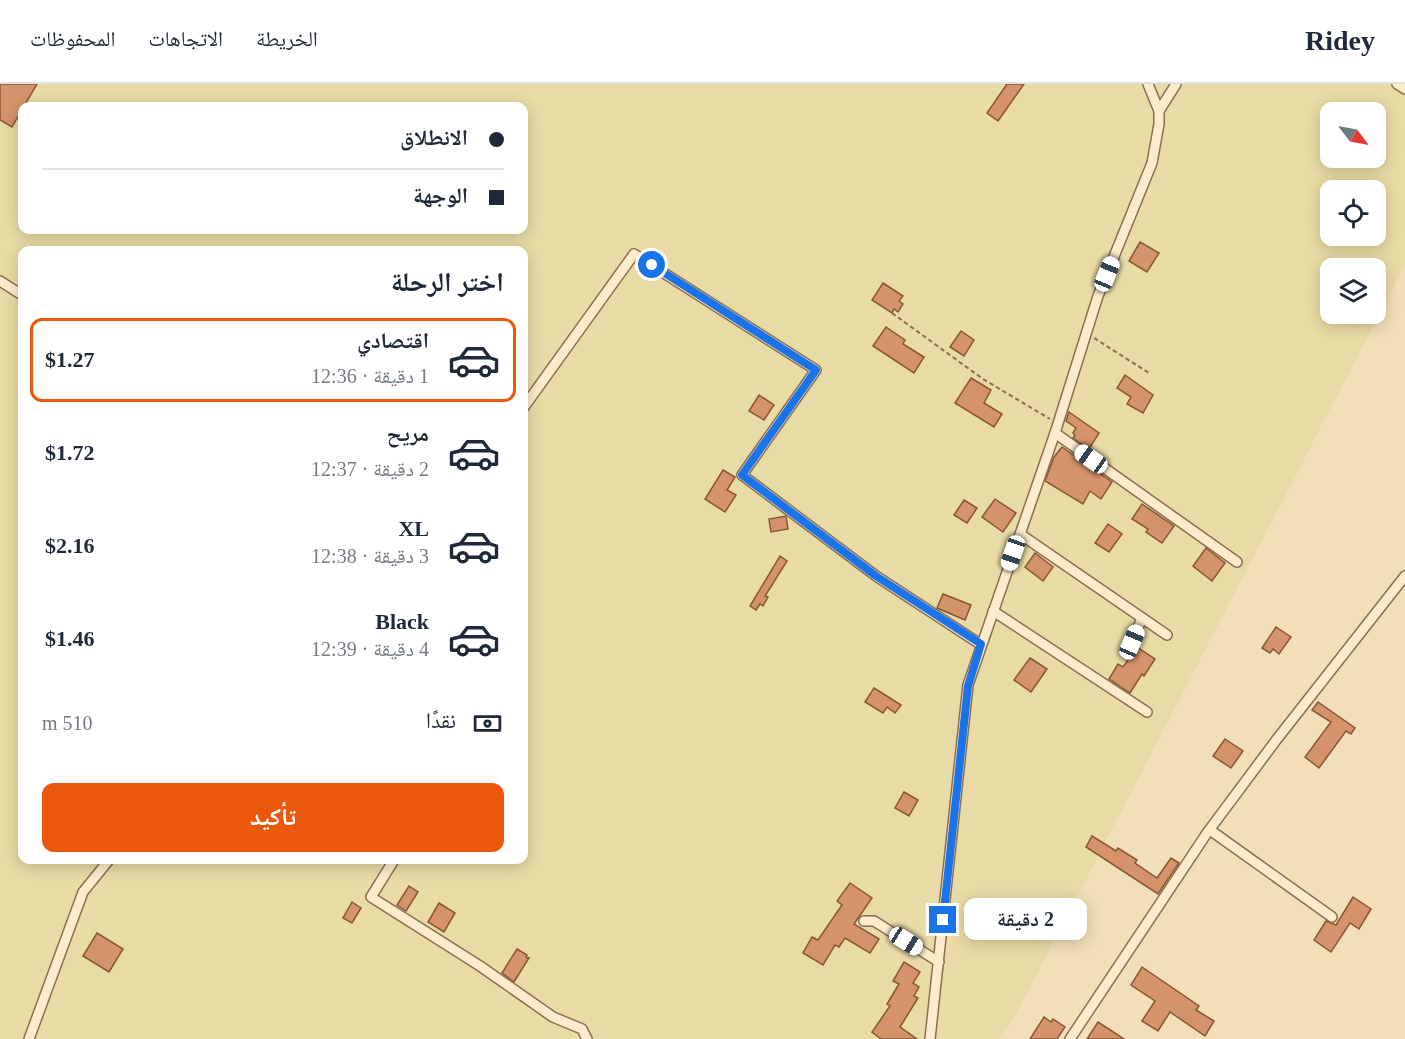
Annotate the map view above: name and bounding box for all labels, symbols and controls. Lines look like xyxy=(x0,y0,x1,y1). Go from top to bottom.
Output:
text: Ridey xyxy=(1305,25,1375,56)
text: المحفوظات xyxy=(30,27,115,51)
text: الاتجاهات xyxy=(148,27,223,51)
text: الخريطة xyxy=(256,27,318,51)
north arrow xyxy=(1320,102,1386,168)
map controls xyxy=(1320,102,1386,324)
text: الانطلاق xyxy=(400,125,468,150)
button: locate xyxy=(1320,180,1386,246)
text: الوجهة xyxy=(413,183,468,208)
route start xyxy=(638,251,665,278)
car xyxy=(1092,254,1122,294)
button: layers xyxy=(1320,258,1386,324)
text: اختر الرحلة xyxy=(391,267,504,297)
text: اقتصادي xyxy=(357,328,429,353)
icon: car xyxy=(447,333,501,387)
text: $1.27 xyxy=(45,347,95,372)
text: 1 دقيقة · 12:36 xyxy=(311,365,429,387)
text: مريح xyxy=(386,421,429,446)
icon: car xyxy=(447,426,501,480)
text: $1.72 xyxy=(45,440,95,465)
car xyxy=(1071,441,1111,477)
text: 2 دقيقة · 12:37 xyxy=(311,458,429,480)
text: XL xyxy=(398,516,429,541)
icon: car xyxy=(447,519,501,573)
text: $2.16 xyxy=(45,533,95,558)
car xyxy=(999,533,1027,573)
text: 3 دقيقة · 12:38 xyxy=(311,545,429,567)
text: Black xyxy=(375,609,429,634)
icon: car xyxy=(447,612,501,666)
car xyxy=(1117,622,1147,662)
text: $1.46 xyxy=(45,626,95,651)
text: 4 دقيقة · 12:39 xyxy=(311,638,429,660)
icon: cash xyxy=(471,707,504,740)
text: نقدًا xyxy=(426,708,456,733)
text: 510 m xyxy=(42,712,93,734)
button: تأكيد xyxy=(42,783,504,852)
callout: 2 دقيقة xyxy=(964,899,1087,941)
route end xyxy=(929,906,956,933)
text: 2 دقيقة xyxy=(997,908,1054,930)
car xyxy=(886,924,926,958)

